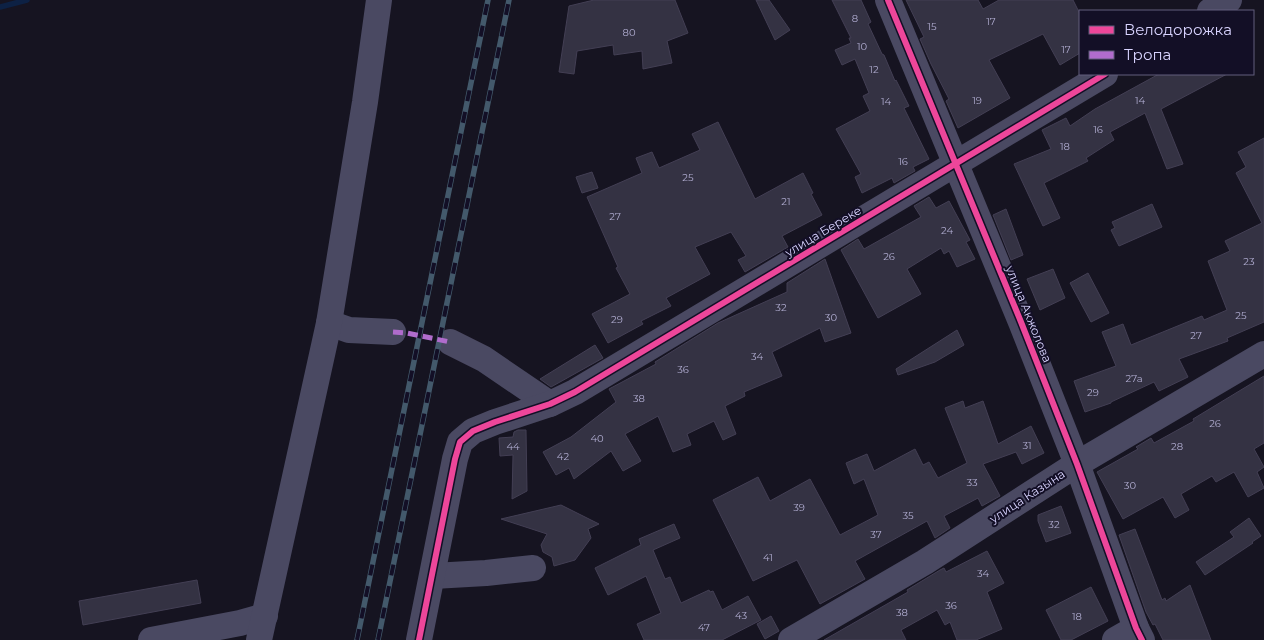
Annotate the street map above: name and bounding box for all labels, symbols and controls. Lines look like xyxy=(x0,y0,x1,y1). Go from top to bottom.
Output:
legend xyxy=(1079,10,1254,75)
house number: 8 xyxy=(852,12,858,25)
house number: 17 xyxy=(986,15,996,28)
house number: 15 xyxy=(927,20,937,33)
text: Велодорожка xyxy=(1124,20,1232,39)
house number: 80 xyxy=(623,26,636,39)
house number: 10 xyxy=(857,40,867,53)
house number: 17 xyxy=(1061,43,1071,56)
text: Тропа xyxy=(1124,45,1171,64)
house number: 12 xyxy=(869,63,879,76)
house number: 19 xyxy=(972,94,982,107)
house number: 14 xyxy=(1135,94,1145,107)
house number: 14 xyxy=(881,95,891,108)
house number: 16 xyxy=(1093,123,1103,136)
house number: 18 xyxy=(1060,140,1070,153)
house number: 16 xyxy=(898,155,908,168)
house number: 25 xyxy=(682,171,694,184)
house number: 21 xyxy=(781,195,791,208)
street label: улица Береке xyxy=(781,202,864,260)
house number: 27 xyxy=(609,210,621,223)
house number: 24 xyxy=(941,224,953,237)
house number: 26 xyxy=(883,250,895,263)
house number: 23 xyxy=(1243,255,1255,268)
street label: улица Акжолова xyxy=(1002,262,1055,365)
house number: 32 xyxy=(775,301,787,314)
house number: 25 xyxy=(1235,309,1247,322)
house number: 30 xyxy=(825,311,838,324)
house number: 29 xyxy=(611,313,623,326)
house number: 27 xyxy=(1190,329,1202,342)
house number: 34 xyxy=(751,350,764,363)
house number: 36 xyxy=(677,363,689,376)
house number: 27а xyxy=(1126,372,1143,385)
house number: 29 xyxy=(1087,386,1099,399)
house number: 38 xyxy=(633,392,645,405)
house number: 26 xyxy=(1209,417,1221,430)
house number: 40 xyxy=(590,432,604,445)
house number: 31 xyxy=(1022,439,1032,452)
house number: 44 xyxy=(506,440,520,453)
house number: 28 xyxy=(1171,440,1183,453)
house number: 42 xyxy=(557,450,569,463)
street label: улица Казына xyxy=(986,466,1067,526)
house number: 33 xyxy=(966,476,978,489)
house number: 30 xyxy=(1124,479,1137,492)
house number: 39 xyxy=(793,501,805,514)
house number: 35 xyxy=(902,509,914,522)
house number: 32 xyxy=(1048,518,1060,531)
house number: 37 xyxy=(870,528,882,541)
house number: 41 xyxy=(763,551,773,564)
house number: 34 xyxy=(977,567,990,580)
house number: 36 xyxy=(945,599,957,612)
house number: 38 xyxy=(896,606,908,619)
house number: 43 xyxy=(735,609,747,622)
house number: 18 xyxy=(1072,610,1082,623)
house number: 47 xyxy=(698,621,710,634)

